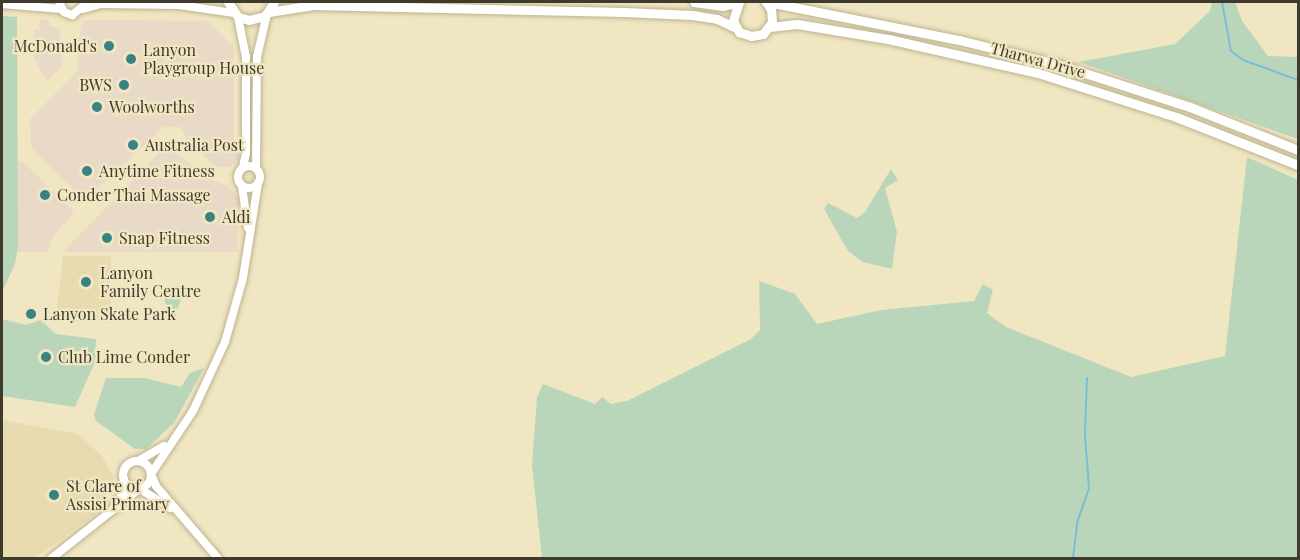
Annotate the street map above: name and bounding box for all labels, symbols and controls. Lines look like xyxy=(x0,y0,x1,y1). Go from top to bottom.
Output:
place label: McDonald's xyxy=(14,36,97,56)
street label: Tharwa Drive xyxy=(988,38,1088,82)
marker: McDonald's xyxy=(102,39,116,53)
place label: Lanyon Playgroup House xyxy=(143,40,264,78)
marker: Lanyon Playgroup House xyxy=(124,52,138,66)
place label: BWS xyxy=(79,75,112,95)
marker: BWS xyxy=(117,78,131,92)
place label: Woolworths xyxy=(109,97,195,117)
marker: Woolworths xyxy=(90,100,104,114)
place label: Australia Post xyxy=(145,135,244,155)
marker: Australia Post xyxy=(126,138,140,152)
place label: Anytime Fitness xyxy=(99,161,215,181)
marker: Anytime Fitness xyxy=(80,164,94,178)
place label: Conder Thai Massage xyxy=(57,185,211,205)
marker: Conder Thai Massage xyxy=(38,188,52,202)
place label: Aldi xyxy=(222,207,250,227)
marker: Aldi xyxy=(203,210,217,224)
place label: Snap Fitness xyxy=(119,228,210,248)
marker: Snap Fitness xyxy=(100,231,114,245)
place label: Lanyon Family Centre xyxy=(100,263,202,301)
marker: Lanyon Family Centre xyxy=(77,273,95,291)
place label: Lanyon Skate Park xyxy=(43,304,176,324)
marker: Lanyon Skate Park xyxy=(24,307,38,321)
place label: Club Lime Conder xyxy=(58,347,190,367)
marker: Club Lime Conder xyxy=(39,350,53,364)
place label: St Clare of Assisi Primary xyxy=(66,476,169,514)
marker: St Clare of Assisi Primary xyxy=(47,488,61,502)

